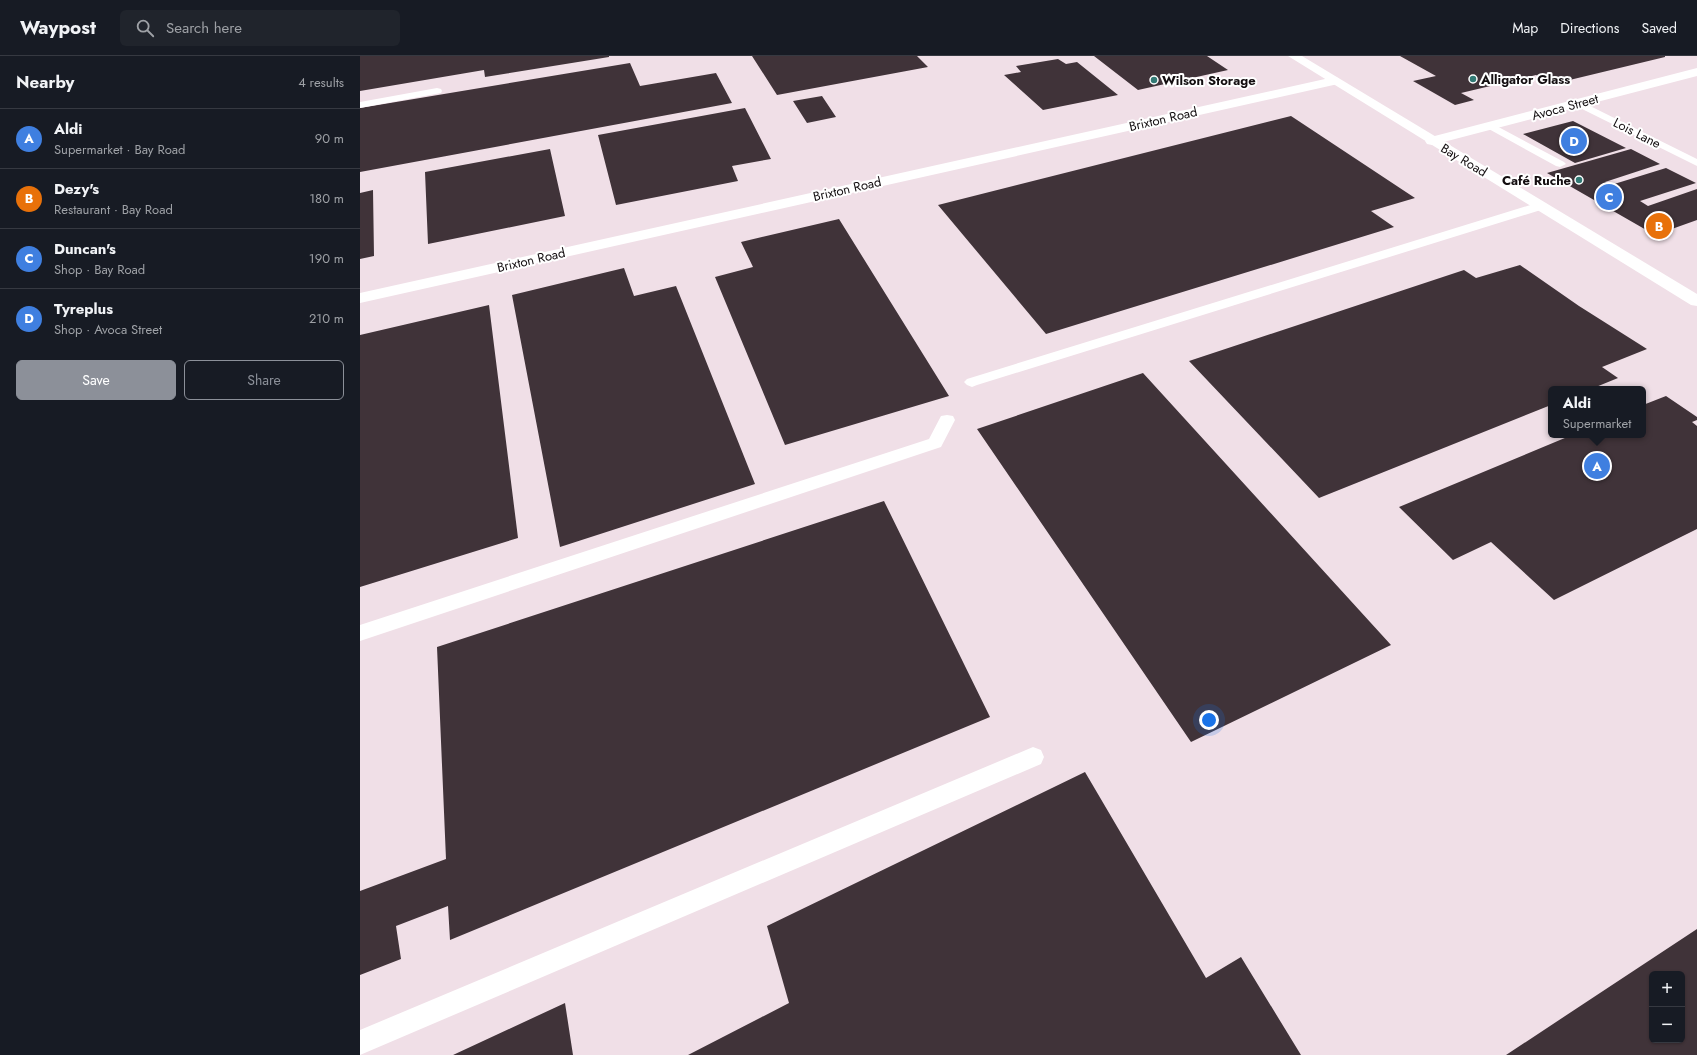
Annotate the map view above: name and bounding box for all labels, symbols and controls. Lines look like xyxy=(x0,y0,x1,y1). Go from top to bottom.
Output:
search box xyxy=(120,10,400,46)
text: Waypost xyxy=(20,14,96,41)
icon: search xyxy=(134,17,156,39)
text: Search here xyxy=(166,17,242,39)
text: Map xyxy=(1512,18,1538,38)
text: Directions xyxy=(1560,18,1620,38)
text: Saved xyxy=(1642,18,1677,38)
text: Nearby xyxy=(16,70,74,94)
place label: Alligator Glass xyxy=(1480,70,1570,89)
place label: Wilson Storage xyxy=(1162,71,1256,90)
text: 4 results xyxy=(298,73,344,92)
marker: Alligator Glass xyxy=(1468,74,1478,84)
marker: Wilson Storage xyxy=(1149,75,1159,85)
street label: Avoca Street xyxy=(1530,89,1601,125)
street label: Brixton Road xyxy=(1127,102,1199,136)
street label: Lois Lane xyxy=(1610,113,1664,153)
text: Aldi xyxy=(54,118,82,140)
pin: D xyxy=(1561,126,1587,156)
text: A xyxy=(24,129,34,148)
text: 90 m xyxy=(315,129,344,148)
street label: Bay Road xyxy=(1437,139,1491,181)
text: Supermarket · Bay Road xyxy=(54,140,186,159)
place label: Café Ruche xyxy=(1502,171,1572,190)
street label: Brixton Road xyxy=(811,172,883,206)
marker: Café Ruche xyxy=(1574,175,1584,185)
text: Dezy's xyxy=(54,178,99,200)
pin: C xyxy=(1596,182,1622,212)
text: B xyxy=(25,189,33,208)
text: 180 m xyxy=(309,189,344,208)
text: Restaurant · Bay Road xyxy=(54,200,173,219)
pin: B xyxy=(1646,211,1672,241)
text: Duncan's xyxy=(54,238,116,260)
street label: Brixton Road xyxy=(495,243,567,277)
text: C xyxy=(24,249,34,268)
text: 190 m xyxy=(309,249,344,268)
text: Shop · Bay Road xyxy=(54,260,145,279)
text: Tyreplus xyxy=(54,298,113,320)
text: D xyxy=(24,309,34,328)
text: 210 m xyxy=(309,309,344,328)
text: Shop · Avoca Street xyxy=(54,320,162,339)
button: Save xyxy=(16,360,176,400)
button: Share xyxy=(184,360,344,400)
popup xyxy=(1548,386,1646,438)
text: Aldi xyxy=(1563,392,1591,414)
text: Supermarket xyxy=(1563,414,1631,433)
pin: A xyxy=(1584,451,1610,481)
your location xyxy=(1199,710,1219,730)
map controls xyxy=(1649,971,1685,1043)
button: + xyxy=(1649,971,1685,1007)
button: − xyxy=(1649,1007,1685,1043)

